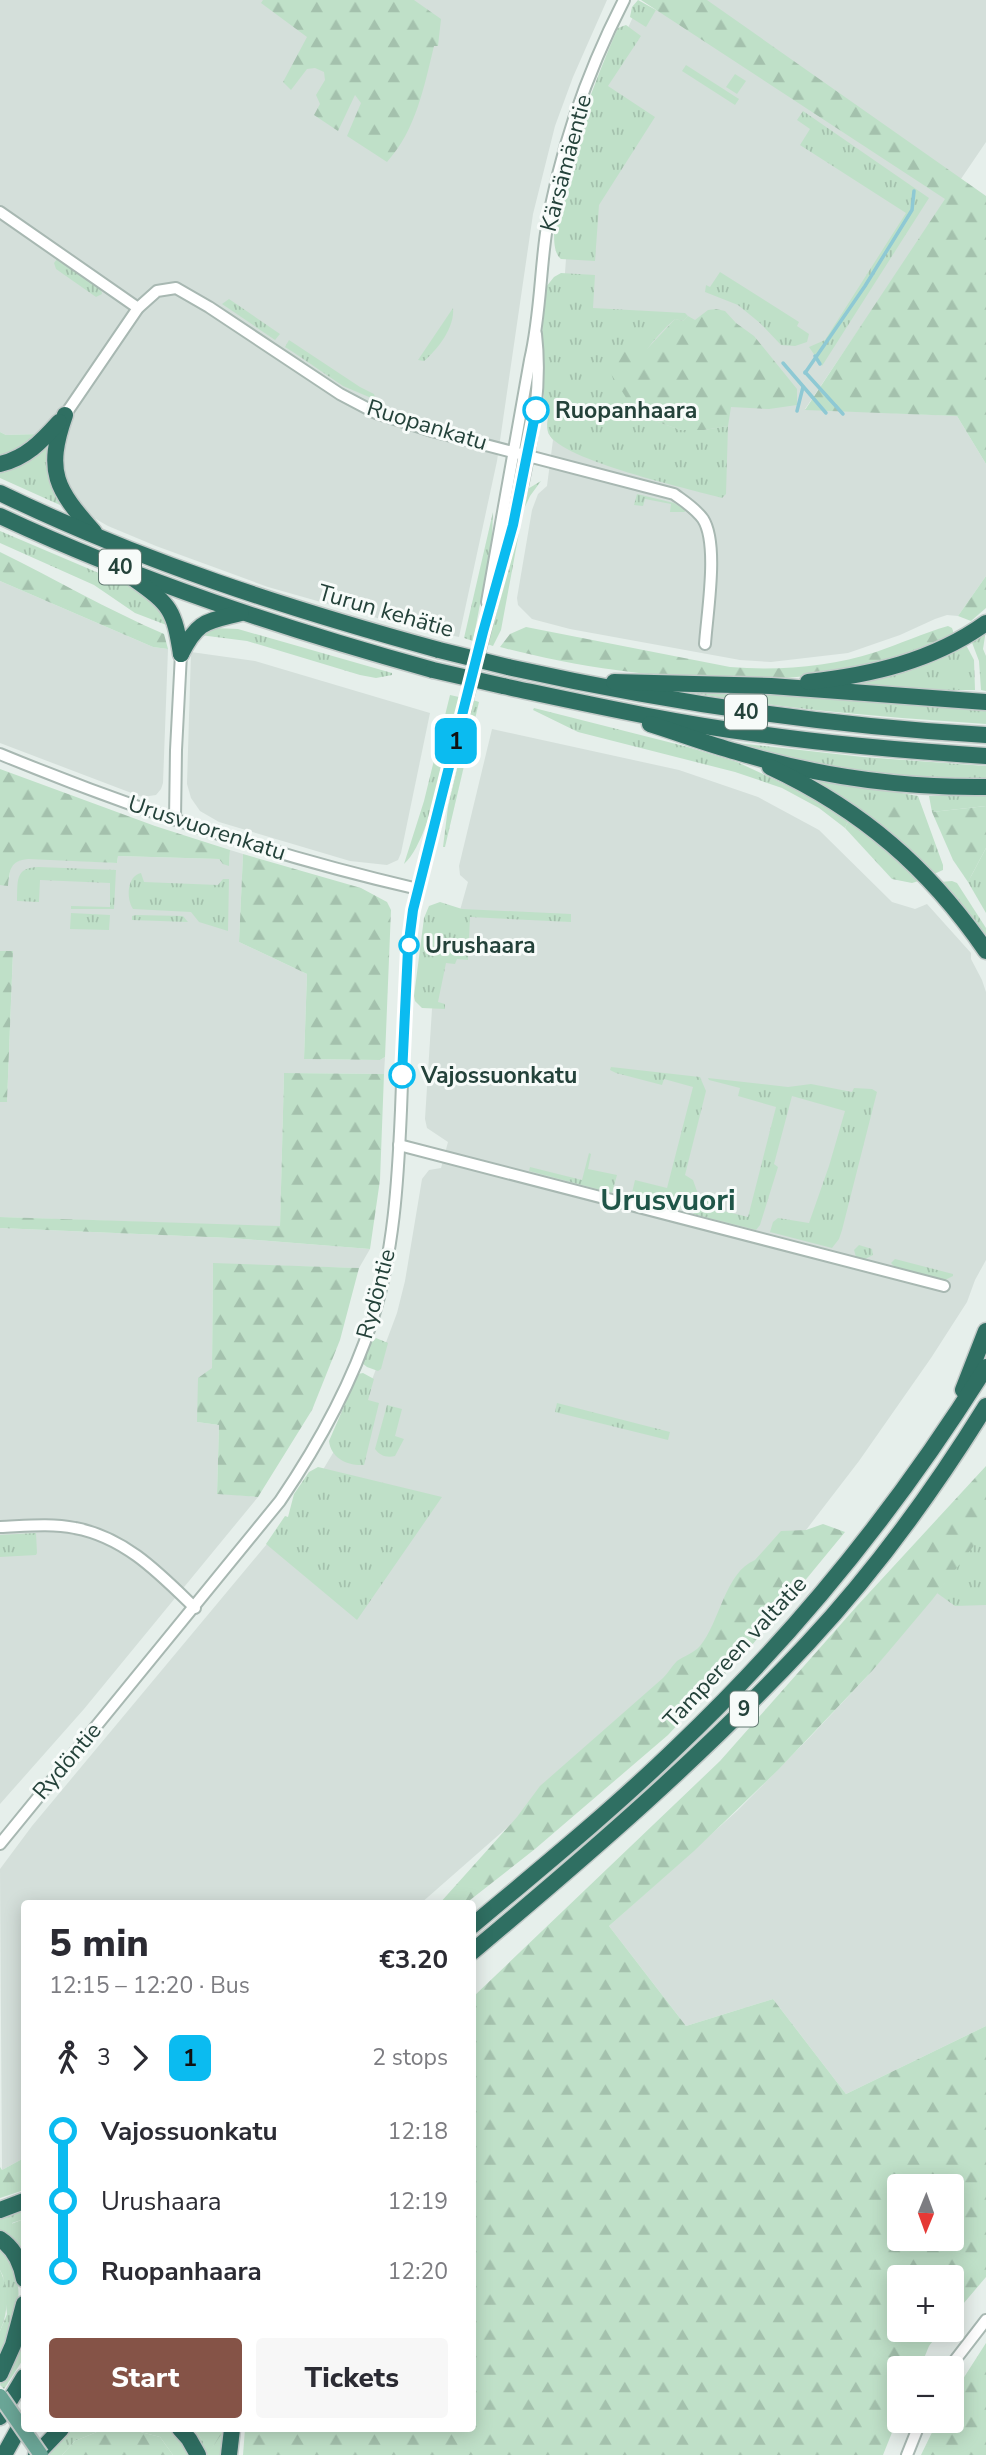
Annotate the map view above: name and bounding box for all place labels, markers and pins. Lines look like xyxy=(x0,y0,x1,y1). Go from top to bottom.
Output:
place label: Ruopanhaara xyxy=(555,395,697,426)
marker: Ruopanhaara xyxy=(523,397,549,423)
place label: Urushaara xyxy=(425,930,536,961)
marker: Urushaara xyxy=(399,935,419,955)
place label: Vajossuonkatu xyxy=(420,1060,577,1091)
marker: Vajossuonkatu xyxy=(389,1062,415,1088)

